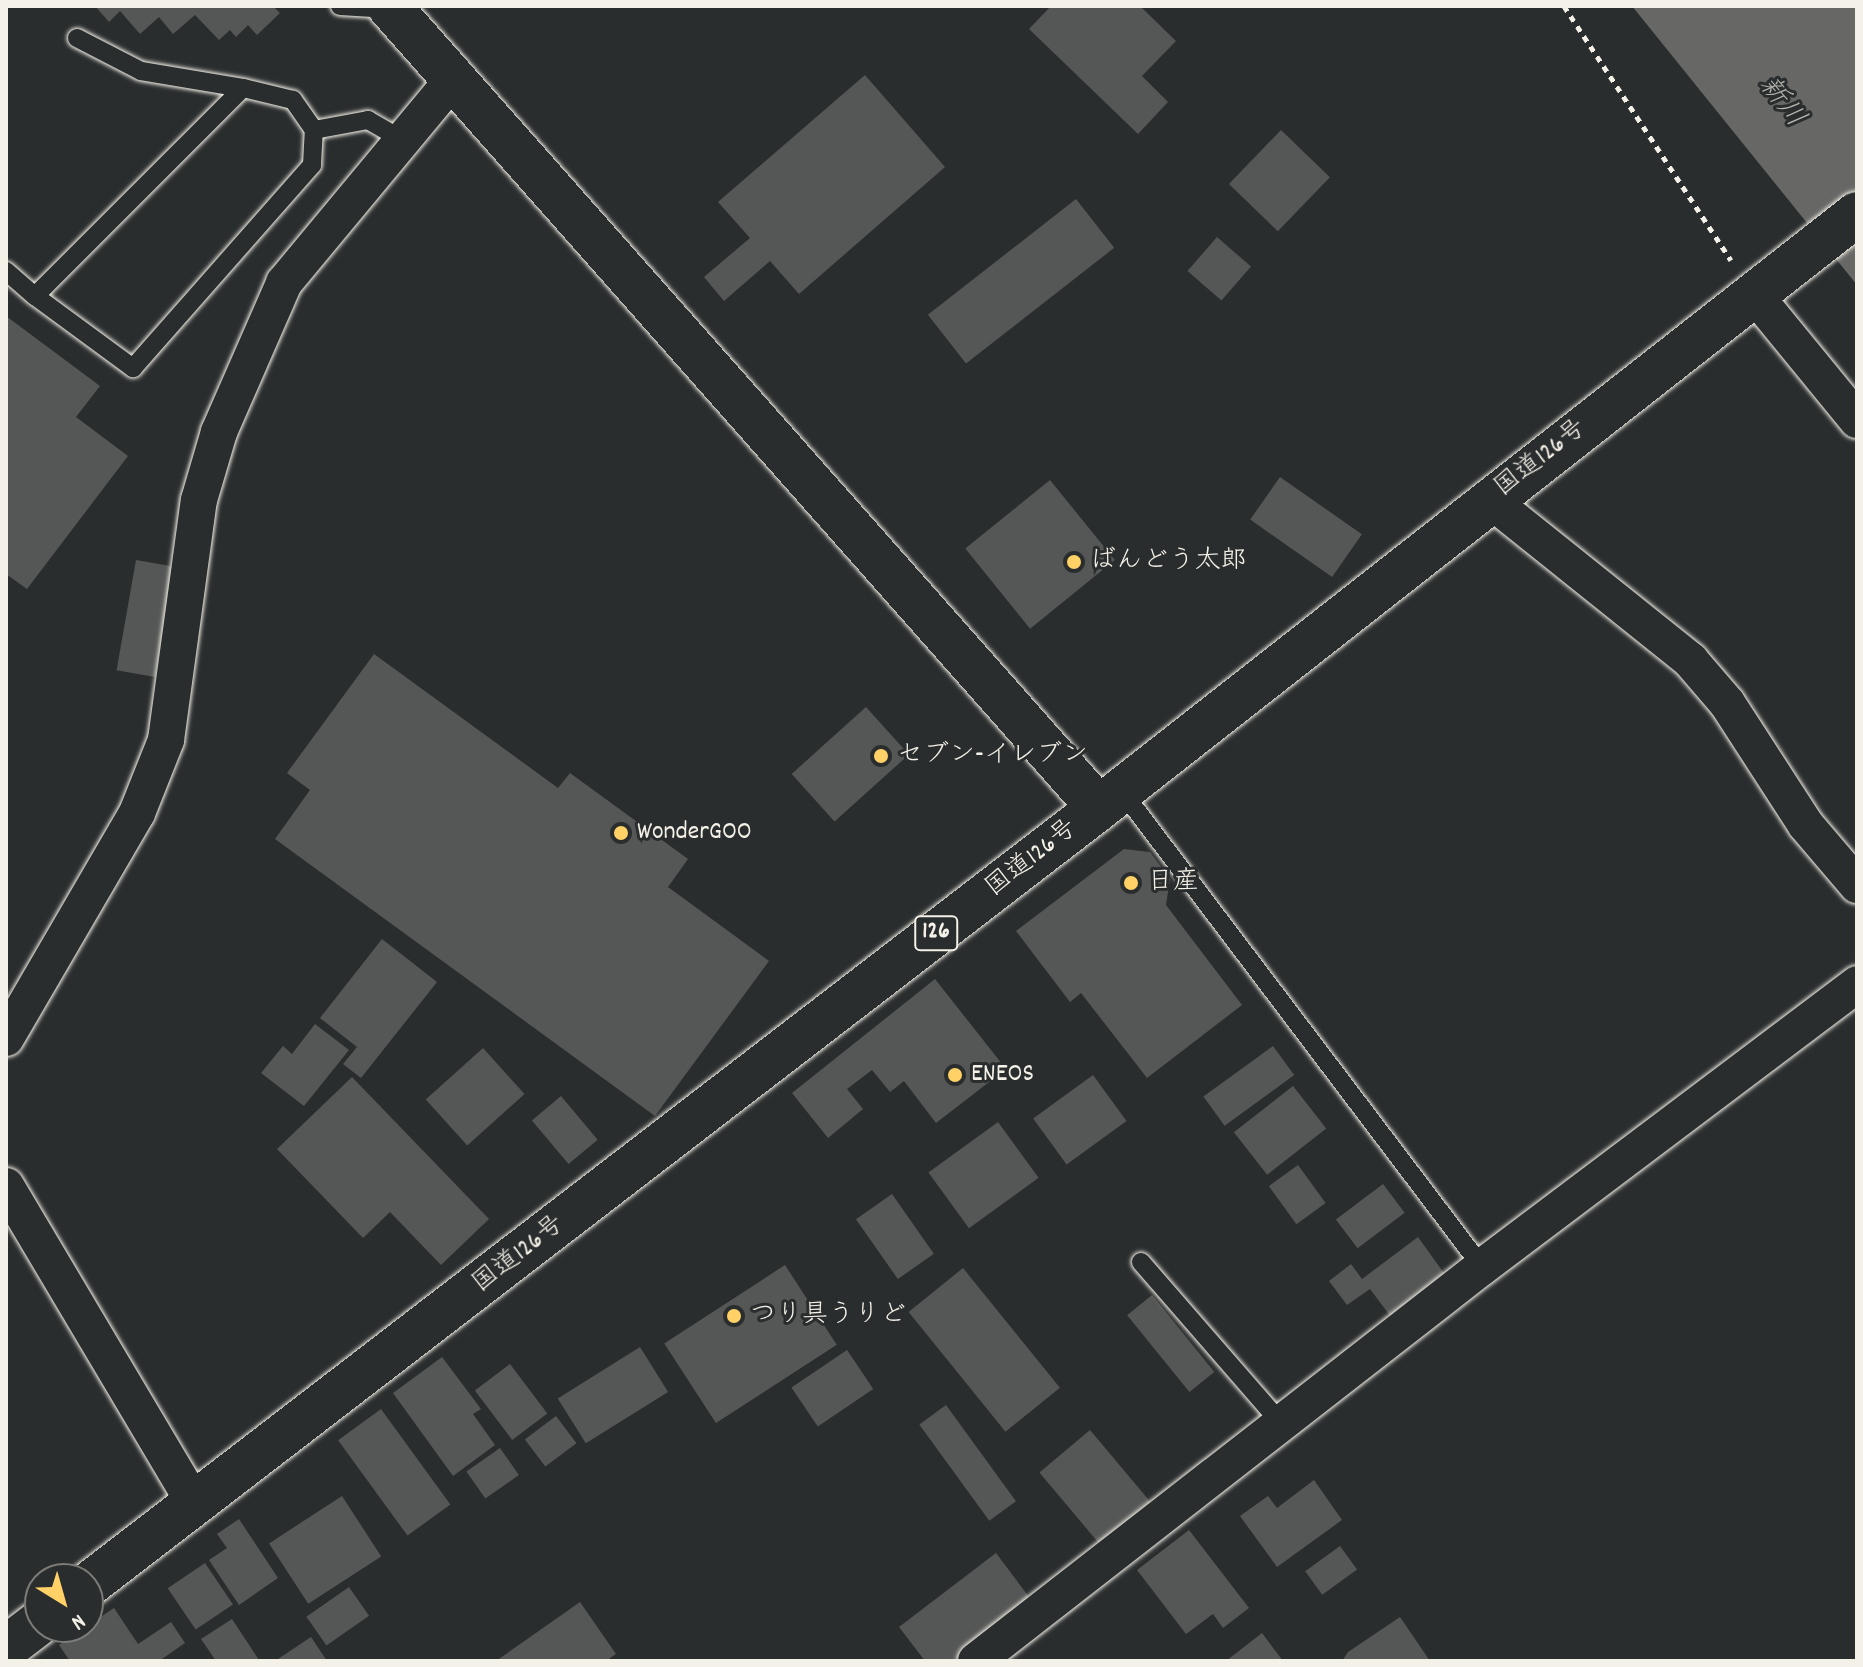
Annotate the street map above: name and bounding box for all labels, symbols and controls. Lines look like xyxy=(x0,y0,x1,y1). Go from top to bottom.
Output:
water label: 新川 xyxy=(1750,71,1810,135)
street label: 国道126号 xyxy=(1489,414,1593,504)
place label: ばんどう太郎 xyxy=(1090,546,1246,578)
marker: ばんどう太郎 xyxy=(1065,553,1083,571)
place label: セブン-イレブン xyxy=(897,740,1088,772)
marker: セブン-イレブン xyxy=(872,747,890,765)
street label: 国道126号 xyxy=(980,814,1084,904)
place label: WonderGOO xyxy=(637,817,752,849)
marker: WonderGOO xyxy=(612,824,630,842)
place label: 日産 xyxy=(1147,867,1199,899)
marker: 日産 xyxy=(1122,874,1140,892)
road number: 126 xyxy=(914,913,958,953)
place label: ENEOS xyxy=(971,1059,1034,1091)
marker: ENEOS xyxy=(946,1066,964,1084)
street label: 国道126号 xyxy=(467,1210,571,1300)
place label: つり具うりど xyxy=(750,1300,906,1332)
marker: つり具うりど xyxy=(725,1307,743,1325)
north arrow xyxy=(24,1563,104,1643)
text: N xyxy=(64,1605,91,1637)

